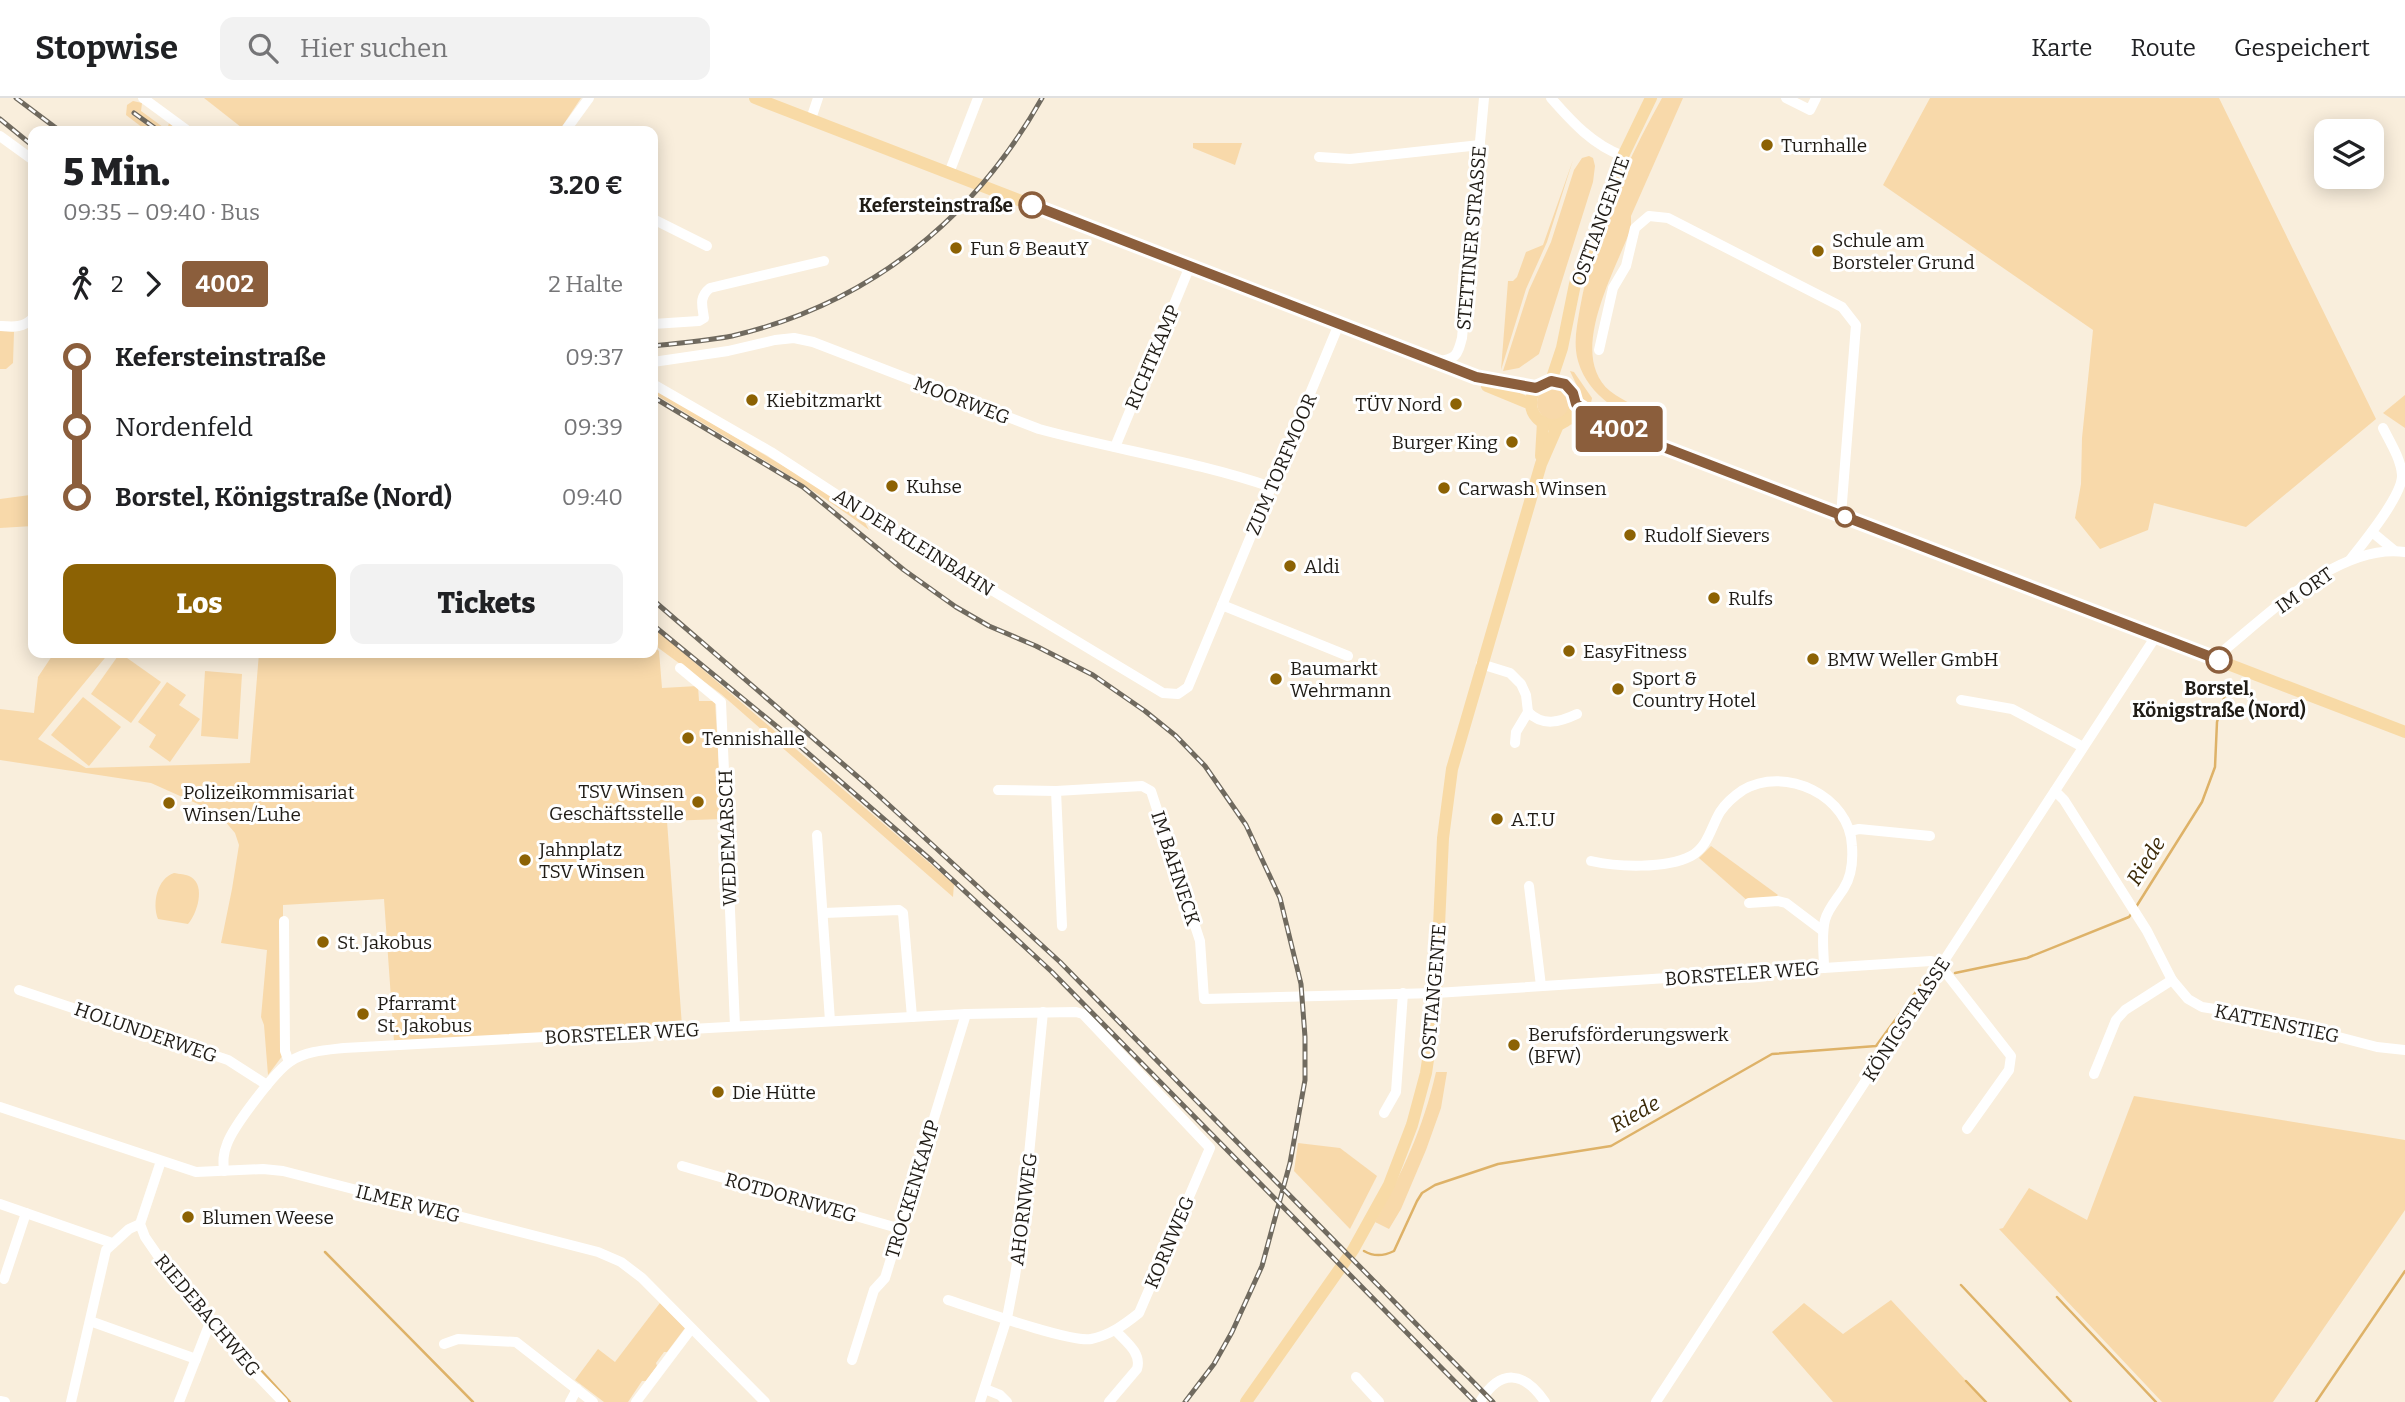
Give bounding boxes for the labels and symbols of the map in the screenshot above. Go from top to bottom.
place label: Turnhalle [1781,134,1867,157]
marker: Turnhalle [1759,137,1775,153]
street label: STETTINER STRASSE [1452,145,1491,331]
street label: OSTTANGENTE [1566,153,1635,289]
marker: Kefersteinstraße [1019,192,1045,218]
place label: Kefersteinstraße [859,194,1013,217]
place label: Schule am Borsteler Grund [1832,229,1975,274]
place label: Fun & BeautY [970,237,1089,260]
marker: Fun & BeautY [948,240,964,256]
marker: Schule am Borsteler Grund [1810,243,1826,259]
street label: RICHTKAMP [1120,301,1185,413]
street label: MOORWEG [911,372,1013,429]
place label: Kiebitzmarkt [766,389,882,412]
street label: ZUM TORFMOOR [1241,390,1322,538]
marker: Kiebitzmarkt [744,392,760,408]
place label: TÜV Nord [1355,393,1442,416]
marker: TÜV Nord [1448,396,1464,412]
line badge: 4002 [1570,406,1668,452]
place label: Burger King [1392,431,1498,454]
marker: Burger King [1504,434,1520,450]
place label: Kuhse [906,475,962,498]
place label: Carwash Winsen [1458,477,1607,500]
marker: Kuhse [884,478,900,494]
marker: Carwash Winsen [1436,480,1452,496]
street label: AN DER KLEINBAHN [829,484,998,601]
unlabelled marker [1835,507,1855,527]
place label: Rudolf Sievers [1644,524,1770,547]
marker: Rudolf Sievers [1622,527,1638,543]
place label: Aldi [1304,555,1340,578]
marker: Aldi [1282,558,1298,574]
street label: IM ORT [2271,562,2337,618]
place label: Rulfs [1728,587,1773,610]
marker: Rulfs [1706,590,1722,606]
place label: EasyFitness [1583,640,1687,663]
marker: EasyFitness [1561,643,1577,659]
marker: Borstel, Königstraße (Nord) [2206,647,2232,673]
place label: BMW Weller GmbH [1827,648,1999,671]
marker: BMW Weller GmbH [1805,651,1821,667]
place label: Baumarkt Wehrmann [1290,657,1391,702]
place label: Sport & Country Hotel [1632,667,1756,712]
marker: Baumarkt Wehrmann [1268,671,1284,687]
place label: Borstel, Königstraße (Nord) [2132,677,2306,722]
marker: Sport & Country Hotel [1610,681,1626,697]
place label: Tennishalle [702,727,805,750]
marker: Tennishalle [680,730,696,746]
street label: WEDEMARSCH [714,769,741,907]
place label: TSV Winsen Geschäftsstelle [549,780,684,825]
place label: Polizeikommisariat Winsen/Luhe [183,781,355,826]
marker: TSV Winsen Geschäftsstelle [690,794,706,810]
marker: Polizeikommisariat Winsen/Luhe [161,795,177,811]
street label: IM BAHNECK [1146,808,1205,929]
place label: A.T.U [1511,808,1555,831]
marker: A.T.U [1489,811,1505,827]
water label: Riede [2121,831,2171,890]
place label: Jahnplatz TSV Winsen [538,838,645,883]
marker: Jahnplatz TSV Winsen [517,852,533,868]
street label: OSTTANGENTE [1416,923,1451,1061]
place label: St. Jakobus [337,931,432,954]
marker: St. Jakobus [315,934,331,950]
street label: KÖNIGSTRASSE [1858,953,1955,1086]
street label: BORSTELER WEG [1664,957,1820,990]
place label: Pfarramt St. Jakobus [377,992,472,1037]
street label: HOLUNDERWEG [71,997,220,1068]
street label: KATTENSTIEG [2213,999,2341,1048]
marker: Pfarramt St. Jakobus [355,1006,371,1022]
street label: BORSTELER WEG [544,1018,700,1049]
place label: Berufsförderungswerk (BFW) [1528,1023,1729,1068]
marker: Berufsförderungswerk (BFW) [1506,1037,1522,1053]
place label: Die Hütte [732,1081,816,1104]
marker: Die Hütte [710,1084,726,1100]
water label: Riede [1606,1090,1665,1138]
street label: TROCKENKAMP [881,1117,944,1261]
street label: AHORNWEG [1005,1151,1042,1267]
street label: ROTDORNWEG [722,1168,859,1227]
street label: ILMER WEG [353,1179,462,1228]
street label: KORNWEG [1140,1193,1199,1292]
place label: Blumen Weese [202,1206,334,1229]
marker: Blumen Weese [180,1209,196,1225]
street label: RIEDEBACHWEG [150,1250,265,1381]

